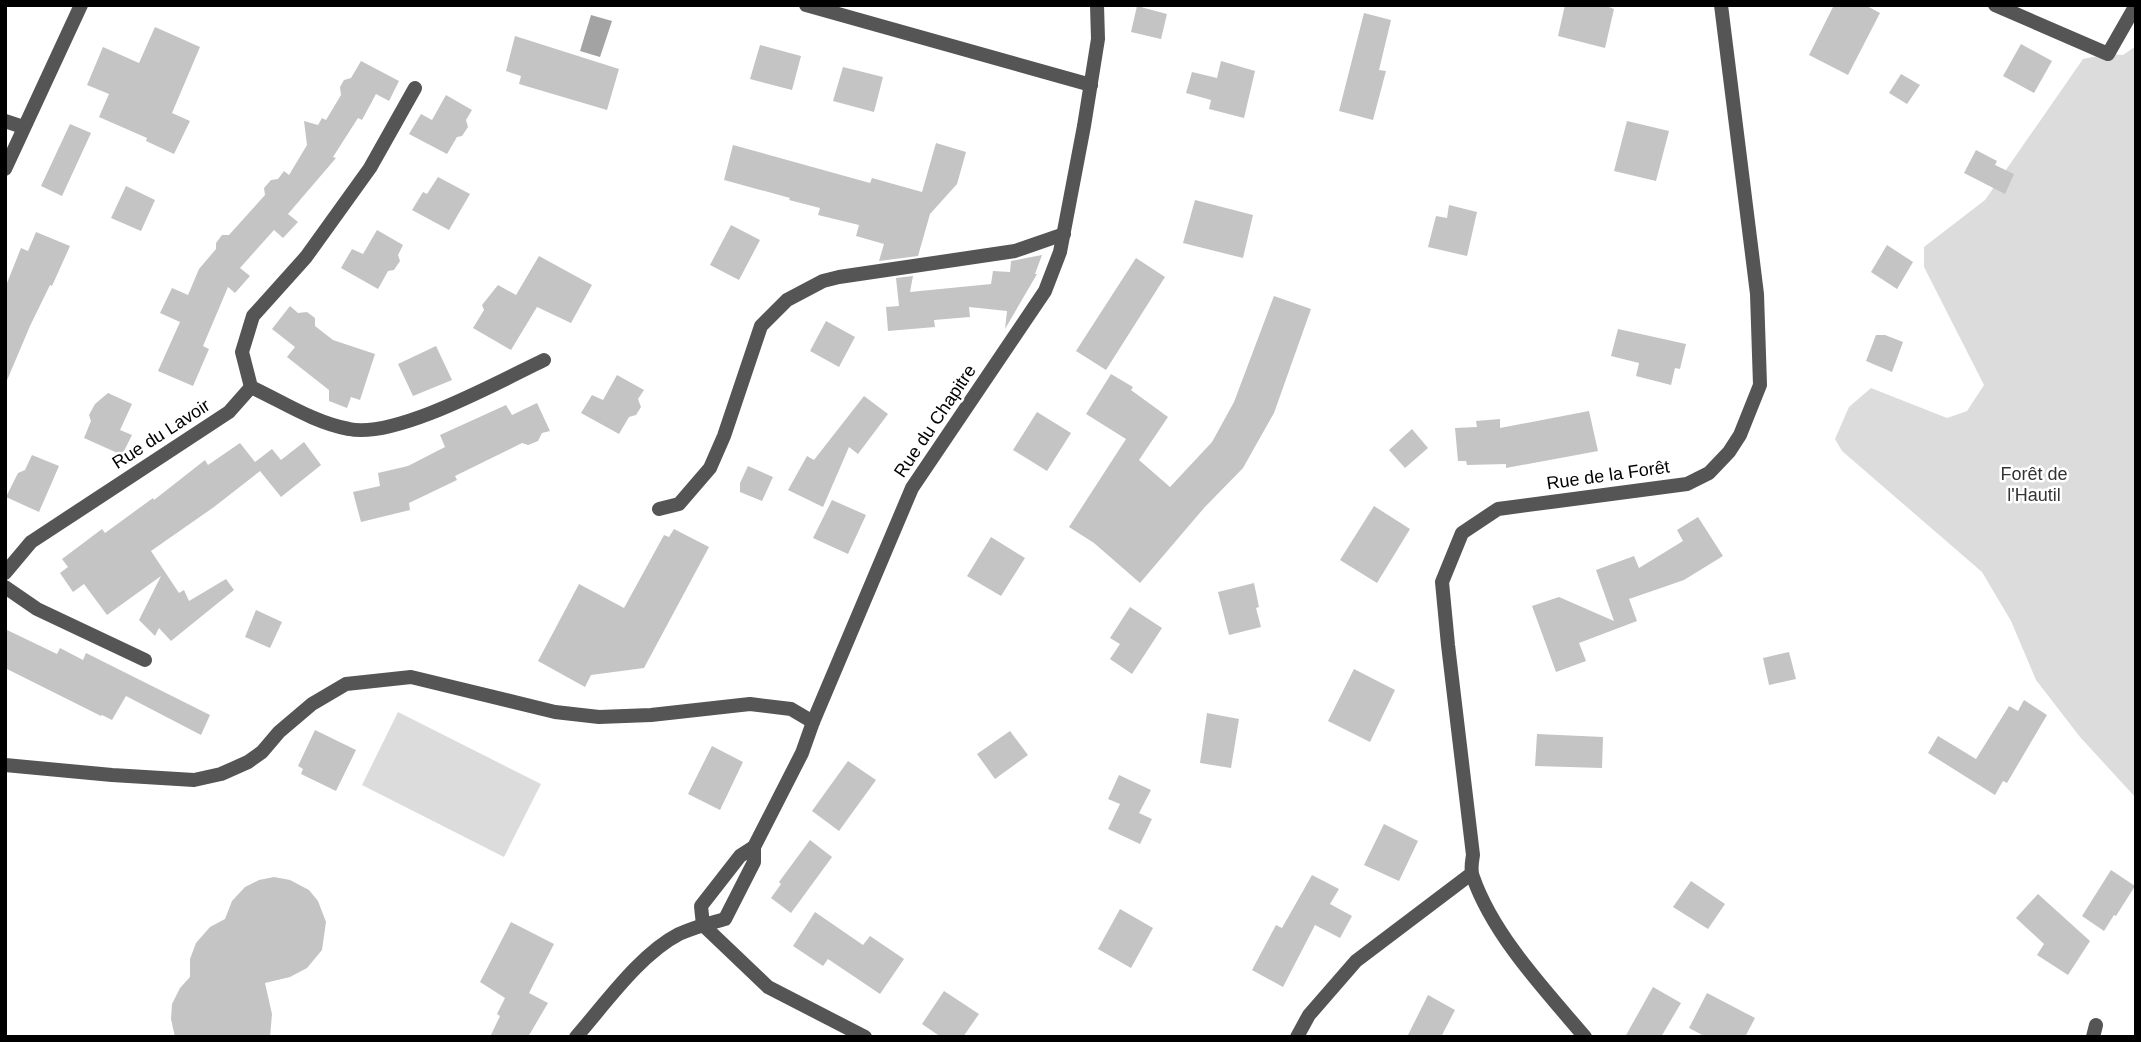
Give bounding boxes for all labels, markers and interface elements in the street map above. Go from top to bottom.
street label: Rue du Chapitre [890,361,980,481]
street label: Rue du Lavoir [109,395,213,473]
street label: Rue de la Forêt [1545,456,1671,494]
park label: Forêt de l'Hautil [2000,464,2068,505]

